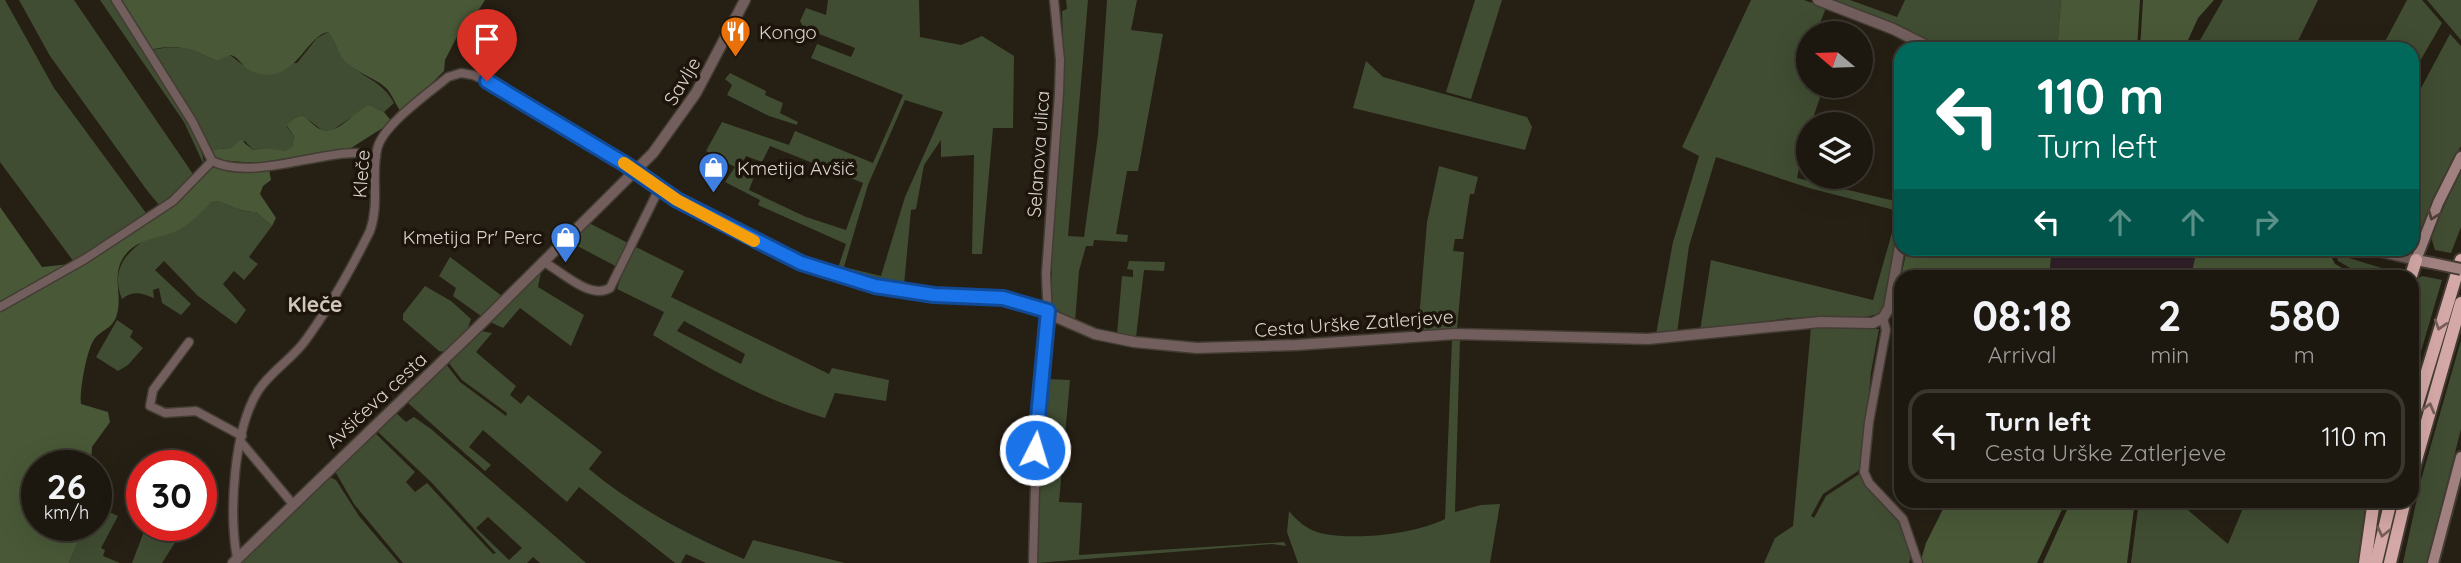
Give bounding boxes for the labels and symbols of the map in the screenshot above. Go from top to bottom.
pin [457,9,517,81]
restaurant icon: Kongo [719,15,753,59]
place label: Kongo [759,20,817,44]
north arrow [1796,21,1872,98]
street label: Savlje [658,53,706,109]
street label: Selanova ulica [1022,90,1054,218]
street label: Kleče [347,149,375,199]
shop icon: Kmetija Avšič [697,151,731,195]
place label: Kmetija Avšič [737,156,855,180]
one-way arrow [2428,208,2442,220]
shop icon: Kmetija Pr' Perc [548,220,582,264]
place label: Kmetija Pr' Perc [403,225,542,249]
district label: Kleče [288,291,342,317]
street label: Cesta Urške Zatlerjeve [1254,304,1454,342]
one-way arrow [2433,319,2448,331]
street label: Avšičeva cesta [320,347,432,453]
one-way arrow [2421,402,2435,414]
position arrow [998,413,1072,487]
speed limit sign: 30 [126,450,217,541]
one-way arrow [2377,526,2391,538]

